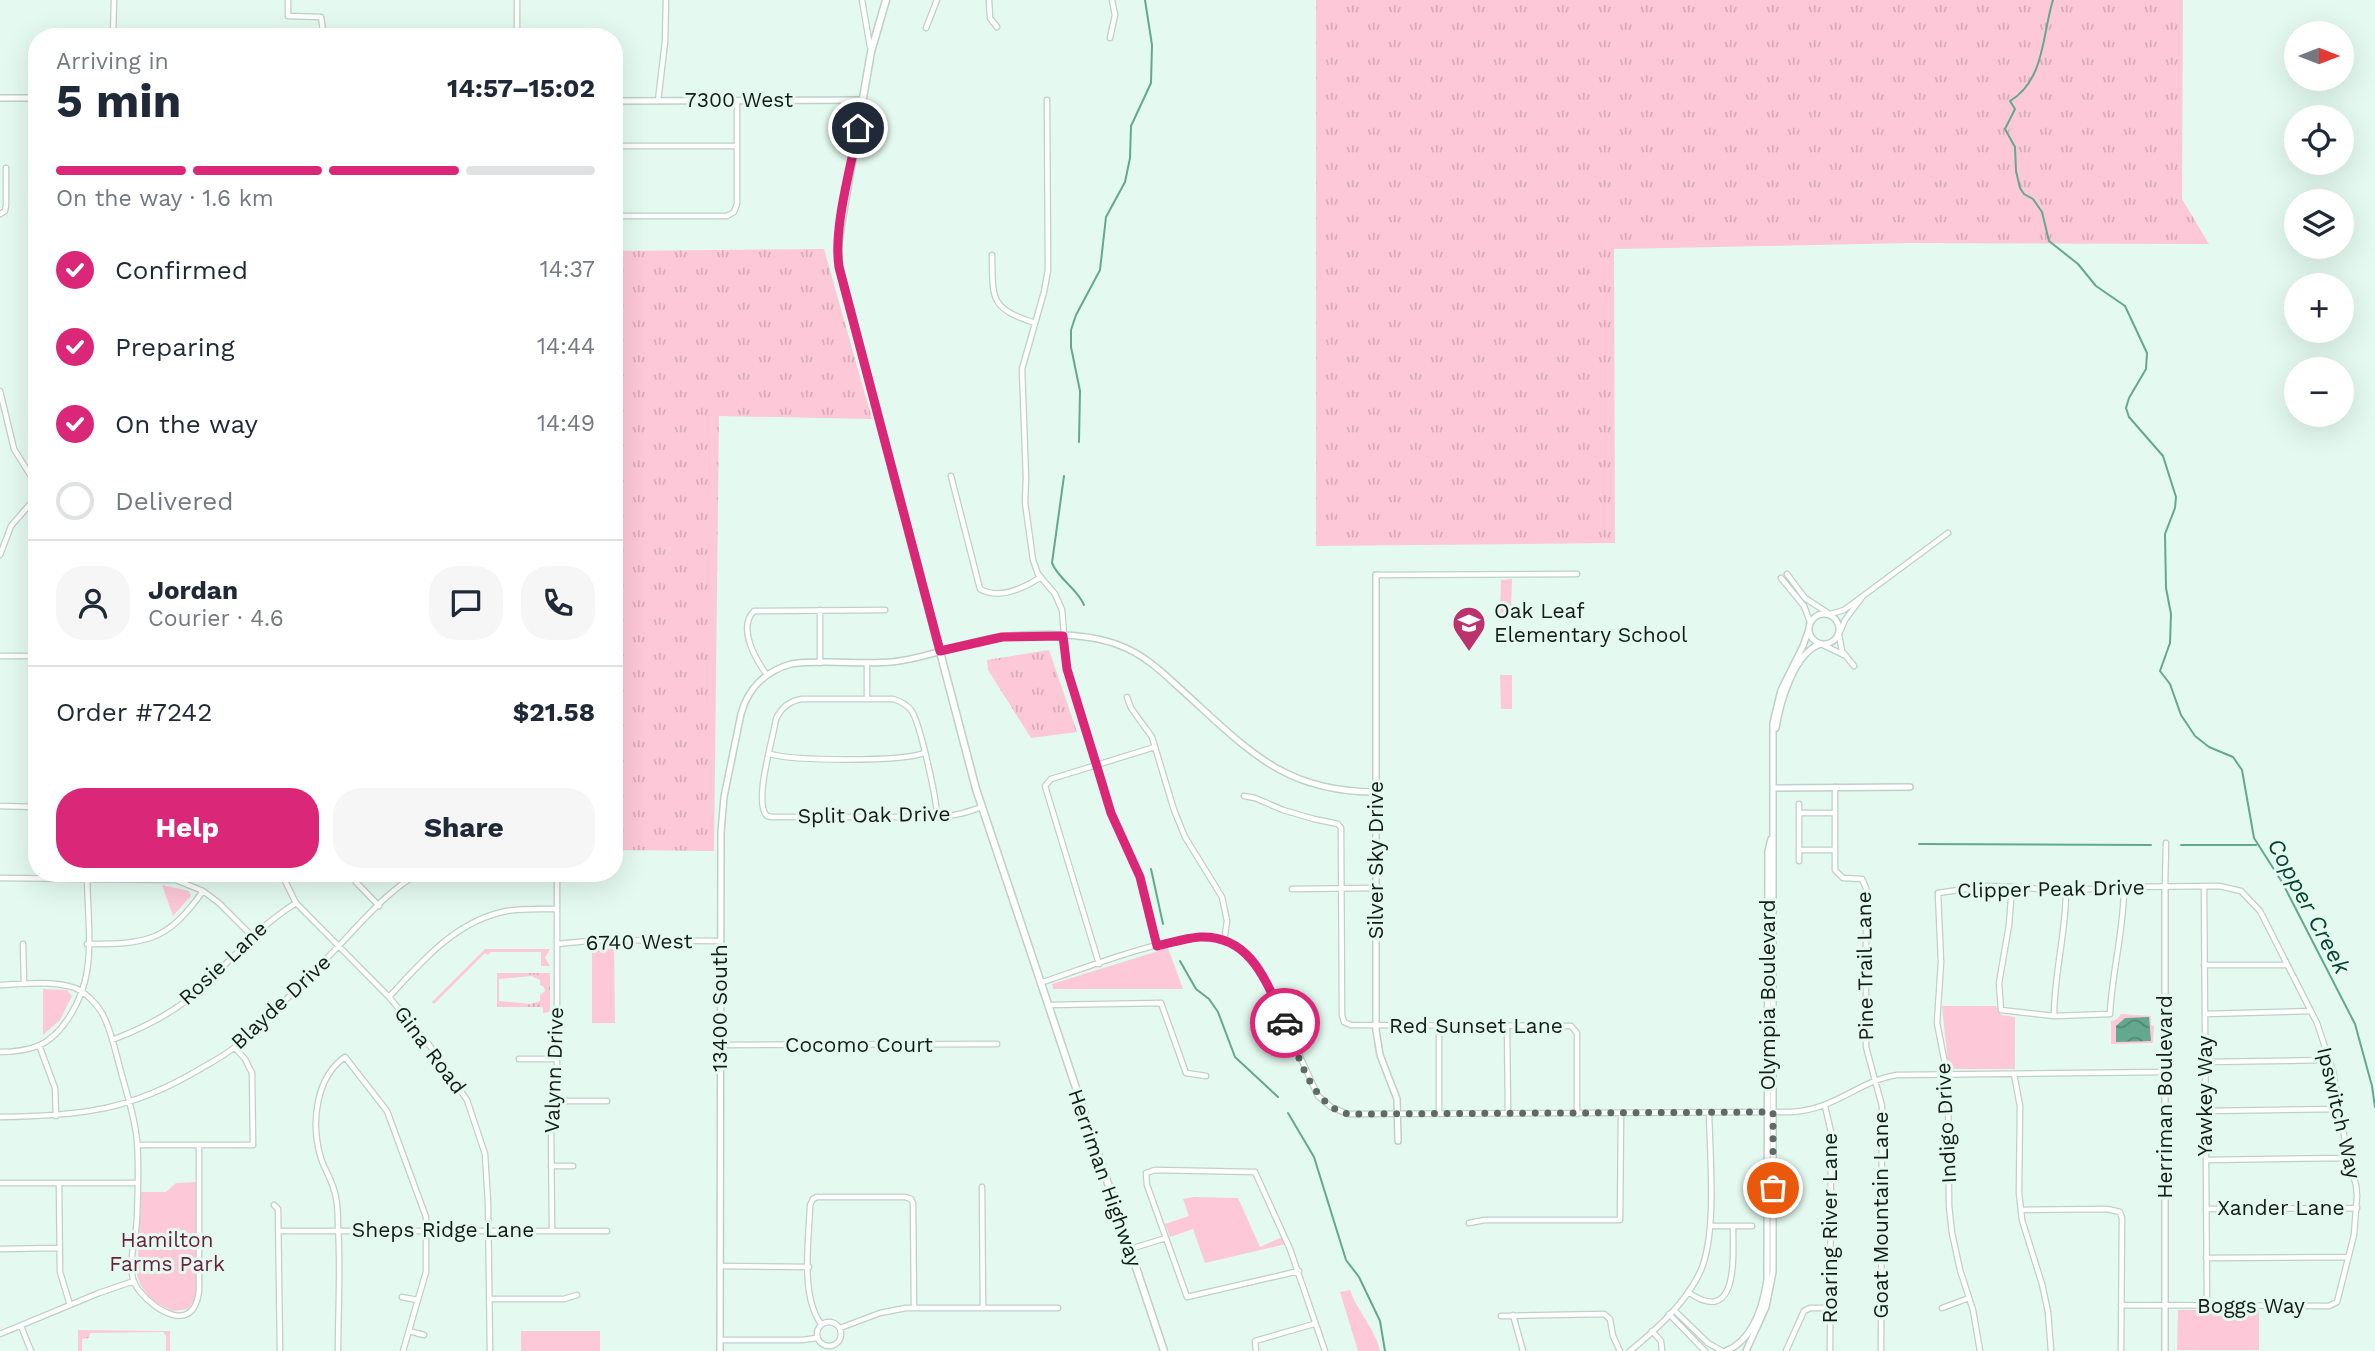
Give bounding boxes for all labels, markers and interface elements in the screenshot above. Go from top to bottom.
north arrow [2284,21,2354,91]
map controls [2284,21,2354,427]
text: Arriving in [56,48,169,75]
text: 14:57–15:02 [447,73,595,103]
text: 5 min [56,74,181,128]
street label: 7300 West [685,87,793,112]
pin [828,98,888,158]
button: locate [2284,105,2354,175]
icon: home [839,109,877,147]
text: On the way · 1.6 km [56,185,274,212]
button: layers [2284,189,2354,259]
icon: check [56,251,94,289]
text: Confirmed [115,255,248,285]
text: 14:37 [540,256,595,283]
button: + [2284,273,2354,343]
icon: check [56,328,94,366]
text: Preparing [115,332,235,362]
text: 14:44 [537,333,595,360]
button: − [2284,357,2354,427]
icon: check [56,405,94,443]
text: On the way [115,409,258,439]
text: 14:49 [537,410,595,437]
text: Delivered [115,486,234,516]
button: person [56,566,130,640]
button: chat [429,566,503,640]
button: phone [521,566,595,640]
text: Jordan [148,575,238,605]
place label: Oak Leaf Elementary School [1494,598,1688,647]
school or university icon: Oak Leaf Elementary School [1450,604,1488,653]
text: Courier · 4.6 [148,605,284,632]
text: Order #7242 [56,697,212,727]
text: $21.58 [513,697,595,727]
street label: Silver Sky Drive [1363,781,1388,939]
button: Help [56,788,319,868]
button: Share [333,788,595,868]
street label: Split Oak Drive [797,801,951,828]
water label: Copper Creek [2262,834,2356,980]
street label: Clipper Peak Drive [1957,874,2145,903]
street label: Pine Trail Lane [1851,891,1878,1041]
street label: Olympia Boulevard [1755,899,1780,1091]
street label: Rosie Lane [173,915,272,1010]
street label: 6740 West [585,928,693,955]
street label: 13400 South [707,944,732,1072]
street label: Blayde Drive [226,949,336,1054]
courier [1250,988,1320,1058]
street label: Herriman Boulevard [2152,995,2177,1199]
street label: Gina Road [389,1001,472,1099]
icon: car [1266,1004,1304,1042]
street label: Valynn Drive [539,1006,568,1134]
street label: Red Sunset Lane [1389,1013,1563,1038]
street label: Cocomo Court [785,1032,933,1057]
street label: Yawkey Way [2192,1035,2217,1156]
street label: Ipswitch Way [2312,1045,2367,1181]
street label: Indigo Drive [1930,1062,1961,1184]
street label: Herriman Highway [1063,1086,1148,1270]
street label: Goat Mountain Lane [1868,1111,1893,1319]
street label: Roaring River Lane [1817,1133,1842,1323]
pin [1743,1158,1803,1218]
icon: bag [1754,1169,1792,1207]
street label: Xander Lane [2217,1195,2345,1220]
street label: Sheps Ridge Lane [352,1217,534,1242]
park label: Hamilton Farms Park [109,1227,225,1276]
street label: Boggs Way [2197,1293,2305,1318]

